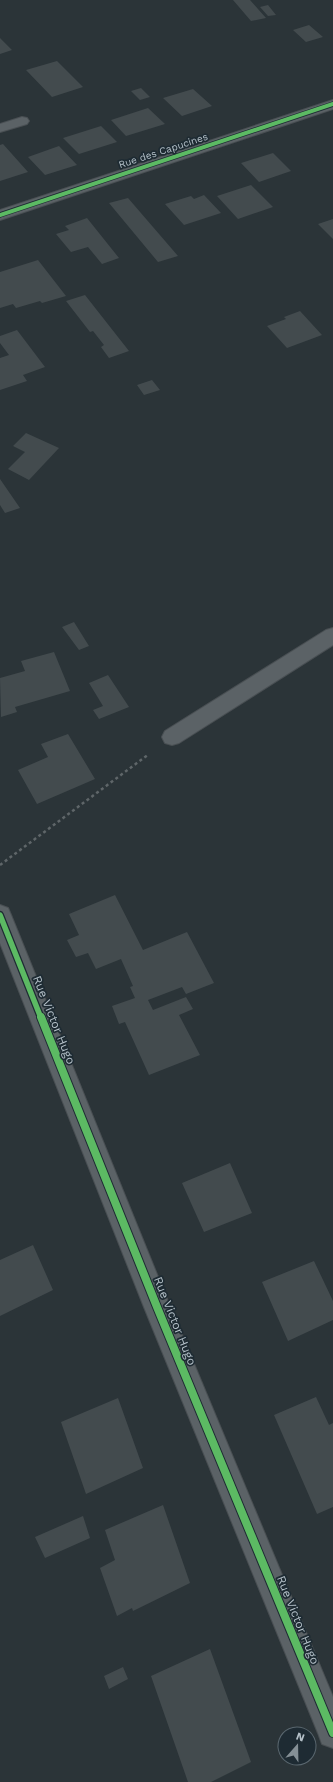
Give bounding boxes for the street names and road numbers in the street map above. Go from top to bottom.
street label: Rue des Capucines [117,131,209,170]
street label: Rue Victor Hugo [30,974,78,1066]
street label: Rue Victor Hugo [151,1275,199,1367]
street label: Rue Victor Hugo [274,1574,322,1666]

